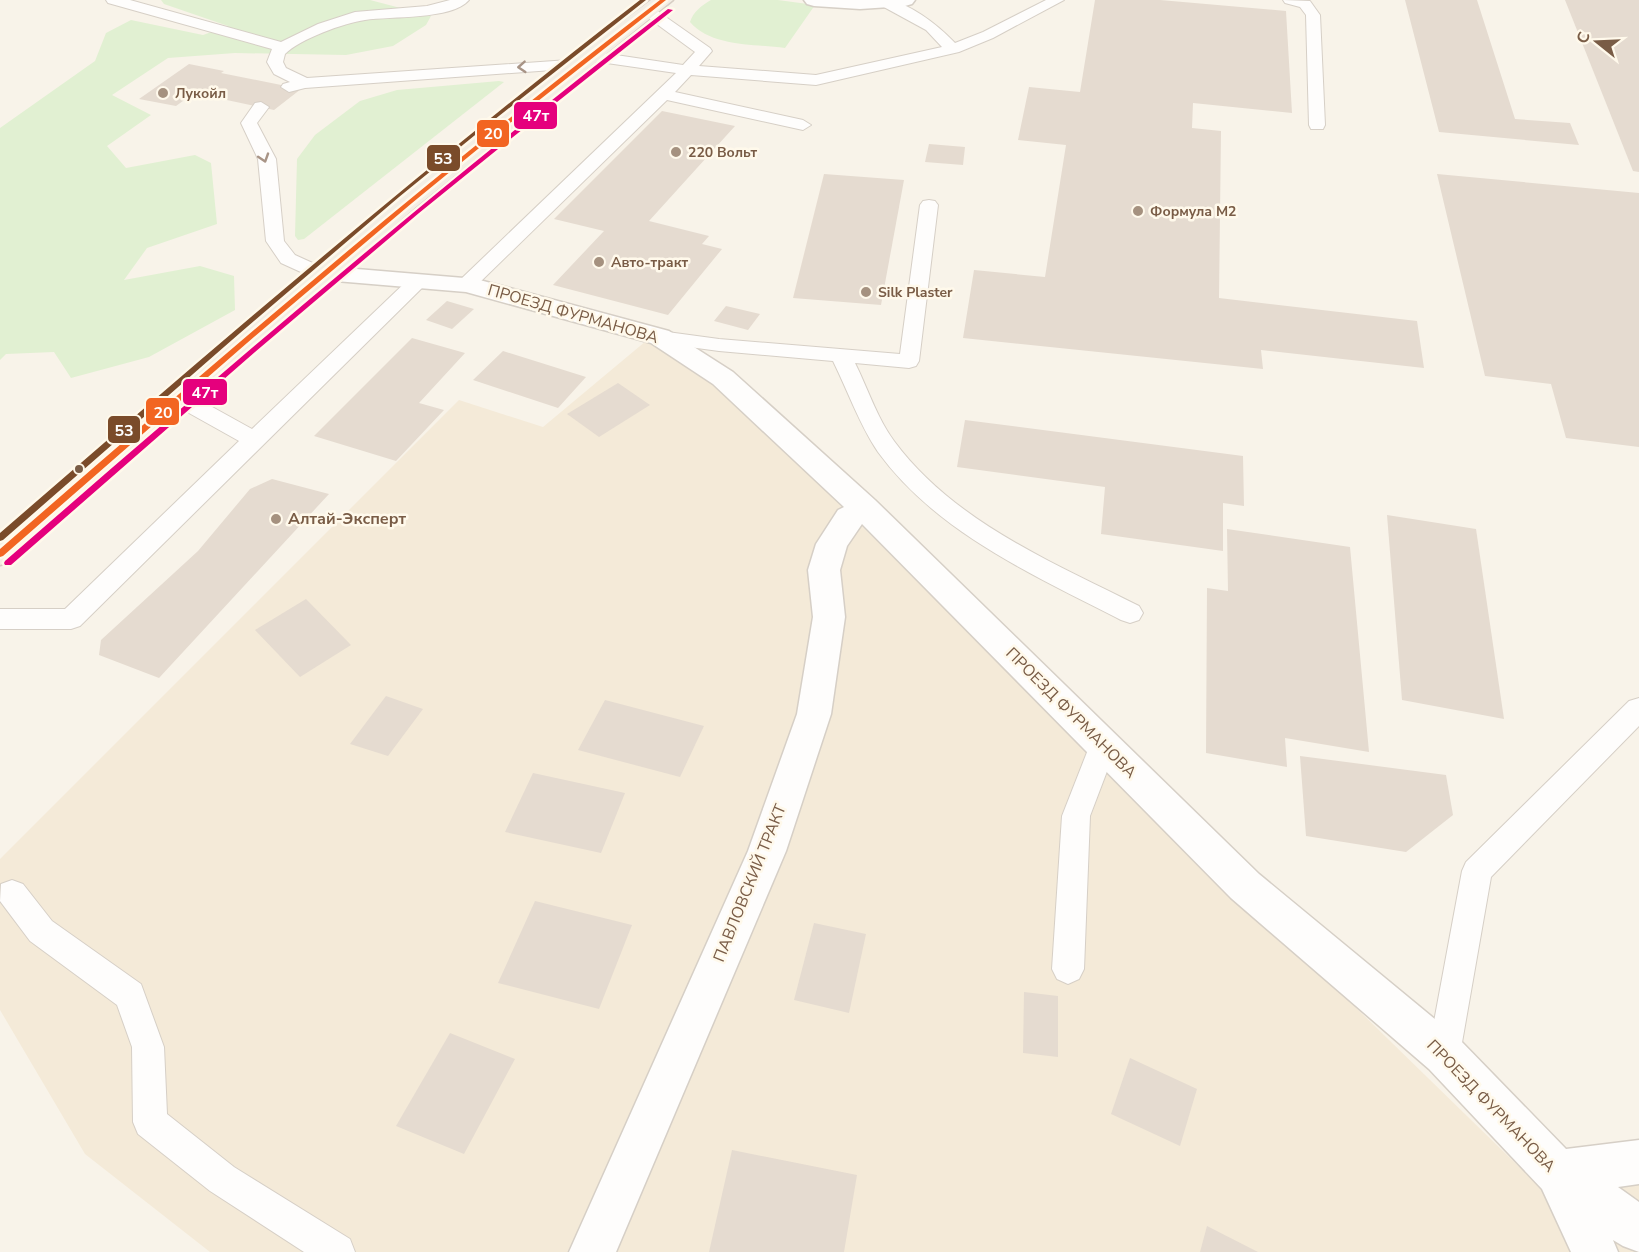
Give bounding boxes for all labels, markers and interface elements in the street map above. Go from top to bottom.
north arrow [1567,12,1627,72]
text: С [1572,29,1596,46]
one-way arrow [517,60,526,73]
place label: Лукойл [175,84,226,103]
marker: Лукойл [156,86,170,100]
line badge: 47т [513,101,558,130]
text: 47т [523,105,550,127]
line badge: 20 [476,119,510,148]
text: 20 [483,123,503,145]
place label: 220 Вольт [688,143,757,162]
line badge: 53 [426,144,461,172]
marker: 220 Вольт [669,145,683,159]
text: 53 [433,148,453,170]
one-way arrow [257,152,270,163]
place label: Формула М2 [1150,202,1237,221]
marker: Формула М2 [1131,204,1145,218]
place label: Авто-тракт [611,253,689,272]
marker: Авто-тракт [592,255,606,269]
street label: ПРОЕЗД ФУРМАНОВА [485,279,661,349]
place label: Silk Plaster [878,283,953,302]
marker: Silk Plaster [859,285,873,299]
line badge: 47т [182,378,228,406]
text: 47т [192,382,219,404]
line badge: 20 [145,397,180,426]
text: 20 [153,402,173,424]
line badge: 53 [107,415,141,444]
text: 53 [114,420,134,442]
unlabelled marker [73,463,85,475]
place label: Алтай-Эксперт [288,508,407,530]
marker: Алтай-Эксперт [269,512,283,526]
street label: ПРОЕЗД ФУРМАНОВА [1001,643,1141,783]
street label: ПАВЛОВСКИЙ ТРАКТ [708,801,792,965]
street label: ПРОЕЗД ФУРМАНОВА [1422,1035,1560,1177]

